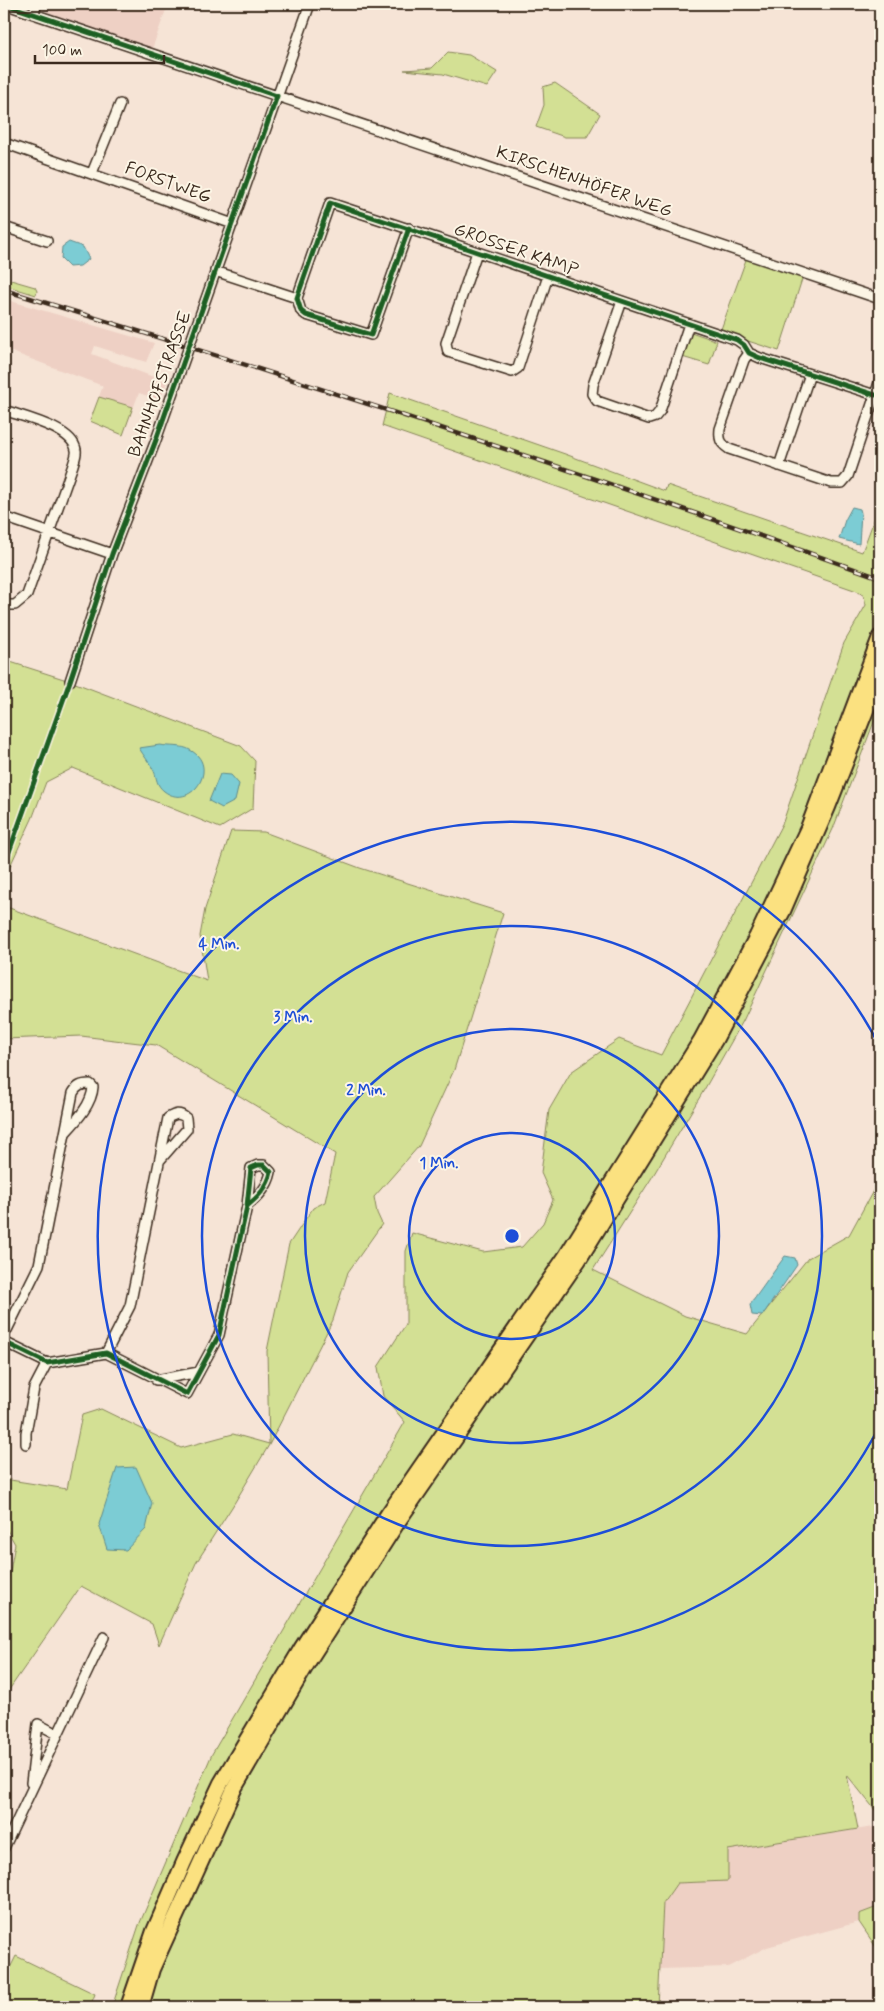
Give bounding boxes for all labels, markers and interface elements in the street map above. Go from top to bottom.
scale bar [35,32,164,64]
text: 100 m [42,41,82,61]
street label: KIRSCHENHÖFER WEG [493,141,675,224]
street label: FORSTWEG [122,156,214,210]
street label: GROSSER KAMP [451,217,582,283]
street label: BAHNHOFSTRASSE [122,307,198,460]
text: 4 Min. [199,935,239,955]
text: 3 Min. [274,1008,312,1028]
text: 2 Min. [346,1081,386,1101]
text: 1 Min. [420,1154,458,1174]
centre of rings [503,1227,521,1245]

